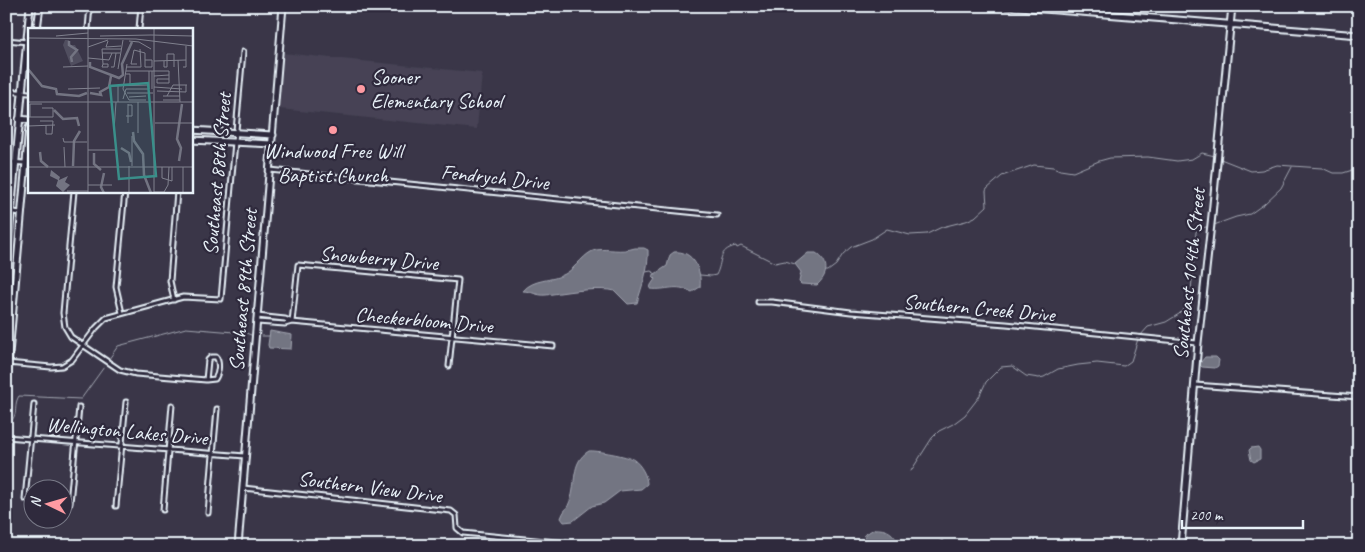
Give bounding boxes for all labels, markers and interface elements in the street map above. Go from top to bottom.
inset map [28,28,192,192]
place label: Sooner Elementary School [371,64,506,114]
marker: Sooner Elementary School [355,83,367,95]
street label: Southeast 88th Street [197,90,237,256]
marker: Windwood Free Will Baptist Church [327,124,339,136]
place label: Windwood Free Will Baptist Church [264,138,406,188]
street label: Fendrych Drive [440,158,551,196]
street label: Southeast 104th Street [1167,185,1211,361]
street label: Southeast 89th Street [223,206,263,372]
street label: Snowberry Drive [319,240,440,276]
street label: Southern Creek Drive [902,288,1058,328]
street label: Checkerbloom Drive [354,301,495,339]
street label: Wellington Lakes Drive [45,411,211,451]
street label: Southern View Drive [296,465,446,509]
north arrow [22,480,72,530]
text: N [27,496,45,508]
scale bar [1182,497,1304,529]
text: 200 m [1190,506,1224,525]

